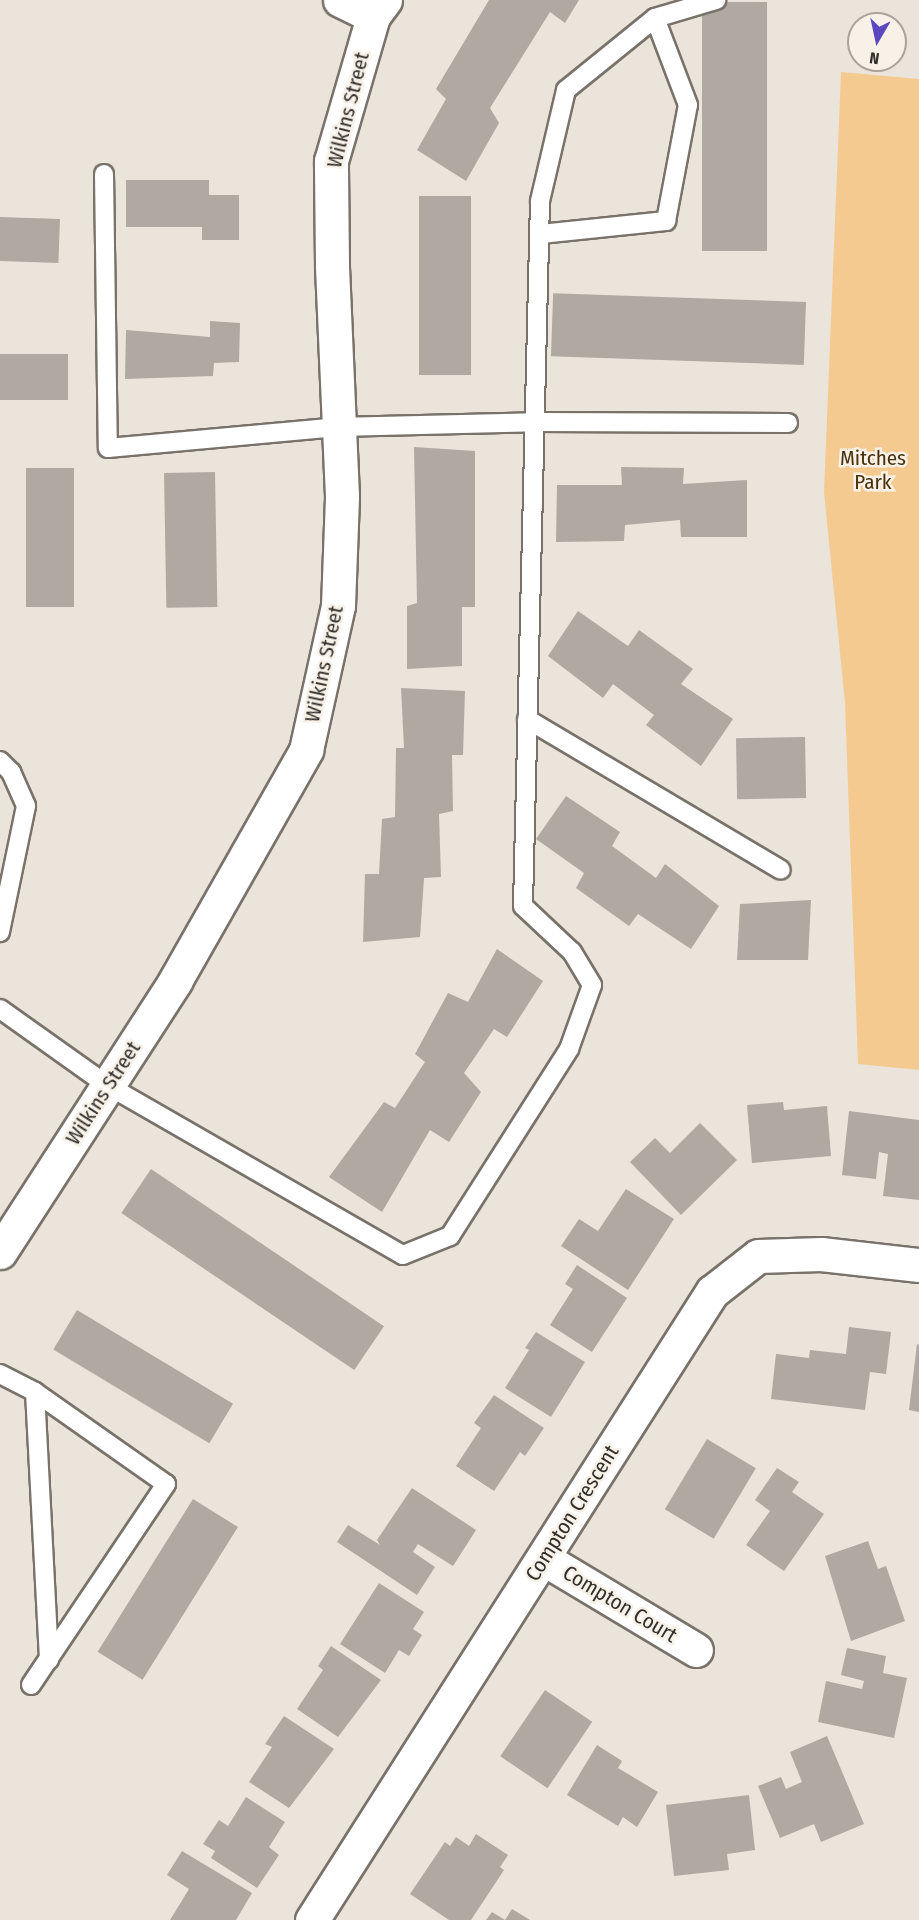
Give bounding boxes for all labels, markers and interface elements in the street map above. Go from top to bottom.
north arrow [847,12,907,72]
text: N [868,48,881,68]
street label: Wilkins Street [321,50,375,170]
park label: Mitches Park [840,445,906,495]
street label: Wilkins Street [299,604,349,724]
street label: Wilkins Street [60,1037,146,1149]
street label: Compton Crescent [520,1440,624,1586]
street label: Compton Court [558,1560,682,1648]

